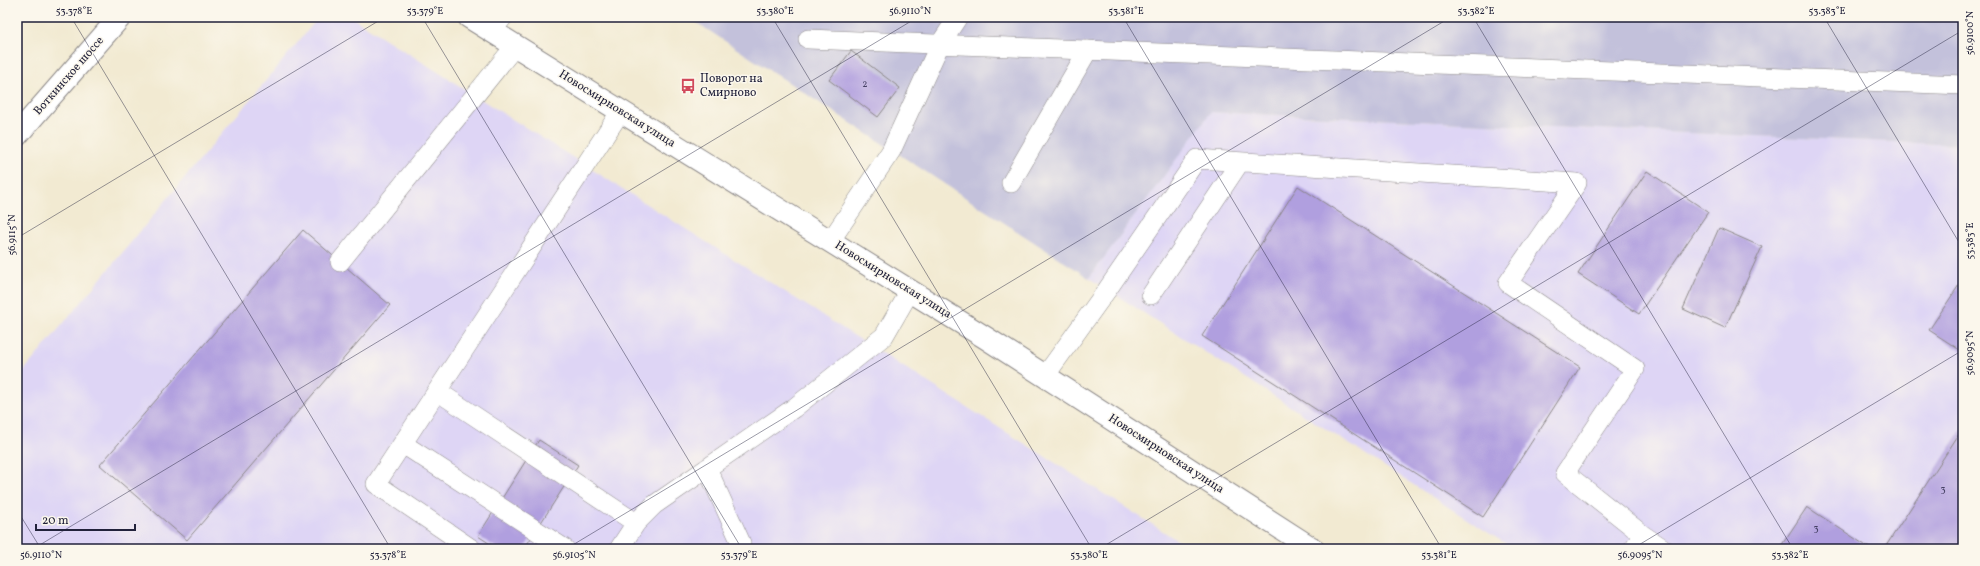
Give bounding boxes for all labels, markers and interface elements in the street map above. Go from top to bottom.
text: 53.378°E [56,4,92,18]
text: 53.379°E [407,4,443,18]
text: 53.380°E [756,4,794,18]
text: 56.9110°N [889,4,932,18]
text: 53.381°E [1108,4,1144,18]
text: 53.382°E [1457,4,1495,18]
text: 53.383°E [1809,4,1846,18]
text: 56.9100°N [1963,10,1977,55]
street label: Воткинское шоссе [30,33,108,119]
street label: Новосмирновская улица [556,66,678,152]
place label: Поворот на Смирново [700,71,763,101]
bus stop icon: Поворот на Смирново [679,77,697,95]
house number: 2 [862,77,868,91]
text: 56.9115°N [5,214,19,256]
text: 53.383°E [1963,223,1977,260]
street label: Новосмирновская улица [832,237,954,323]
text: 56.9095°N [1963,330,1977,375]
street label: Новосмирновская улица [1105,411,1227,497]
house number: 3 [1940,482,1946,496]
scale bar [36,506,135,532]
text: 20 m [42,513,69,529]
house number: 3 [1813,521,1819,535]
text: 56.9110°N [20,548,63,562]
text: 53.378°E [370,548,406,562]
text: 56.9105°N [552,548,596,562]
text: 53.379°E [721,548,757,562]
text: 53.380°E [1070,548,1108,562]
text: 53.381°E [1421,548,1457,562]
text: 56.9095°N [1618,548,1663,562]
text: 53.382°E [1771,548,1809,562]

